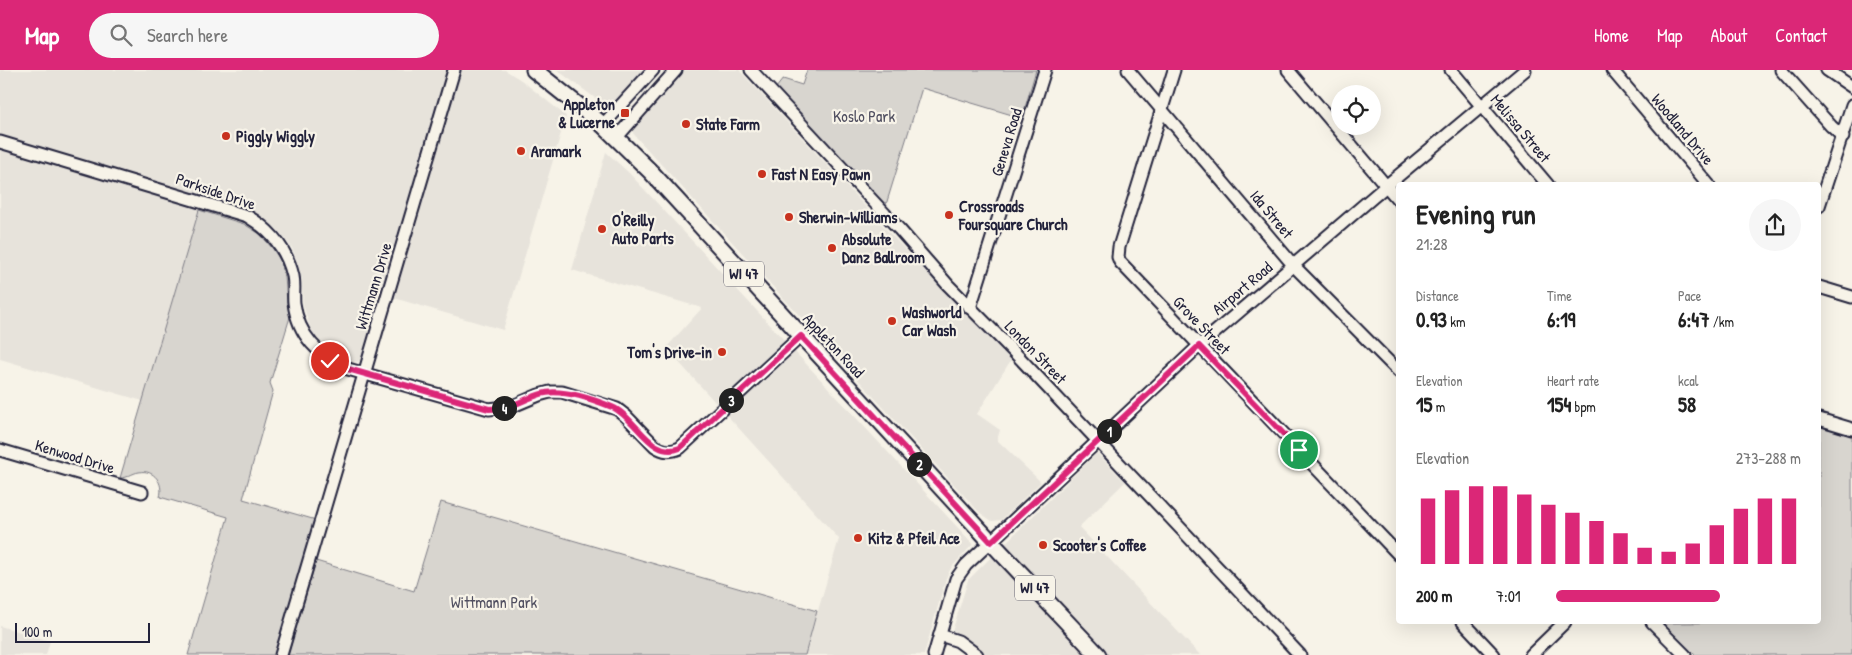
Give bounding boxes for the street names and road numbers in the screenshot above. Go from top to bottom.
street label: Melissa Street [1486,89,1557,167]
street label: Woodland Drive [1647,89,1720,170]
street label: Geneva Road [985,105,1027,179]
street label: Parkside Drive [173,167,259,215]
street label: Ida Street [1245,185,1299,243]
street label: Wittmann Drive [349,239,397,332]
street label: Airport Road [1207,256,1277,320]
road number: WI 47 [724,262,764,286]
street label: Grove Street [1168,291,1236,360]
street label: Appleton Road [798,308,870,382]
street label: London Street [1000,315,1072,389]
street label: Kenwood Drive [32,433,118,479]
road number: WI 47 [1015,576,1055,600]

